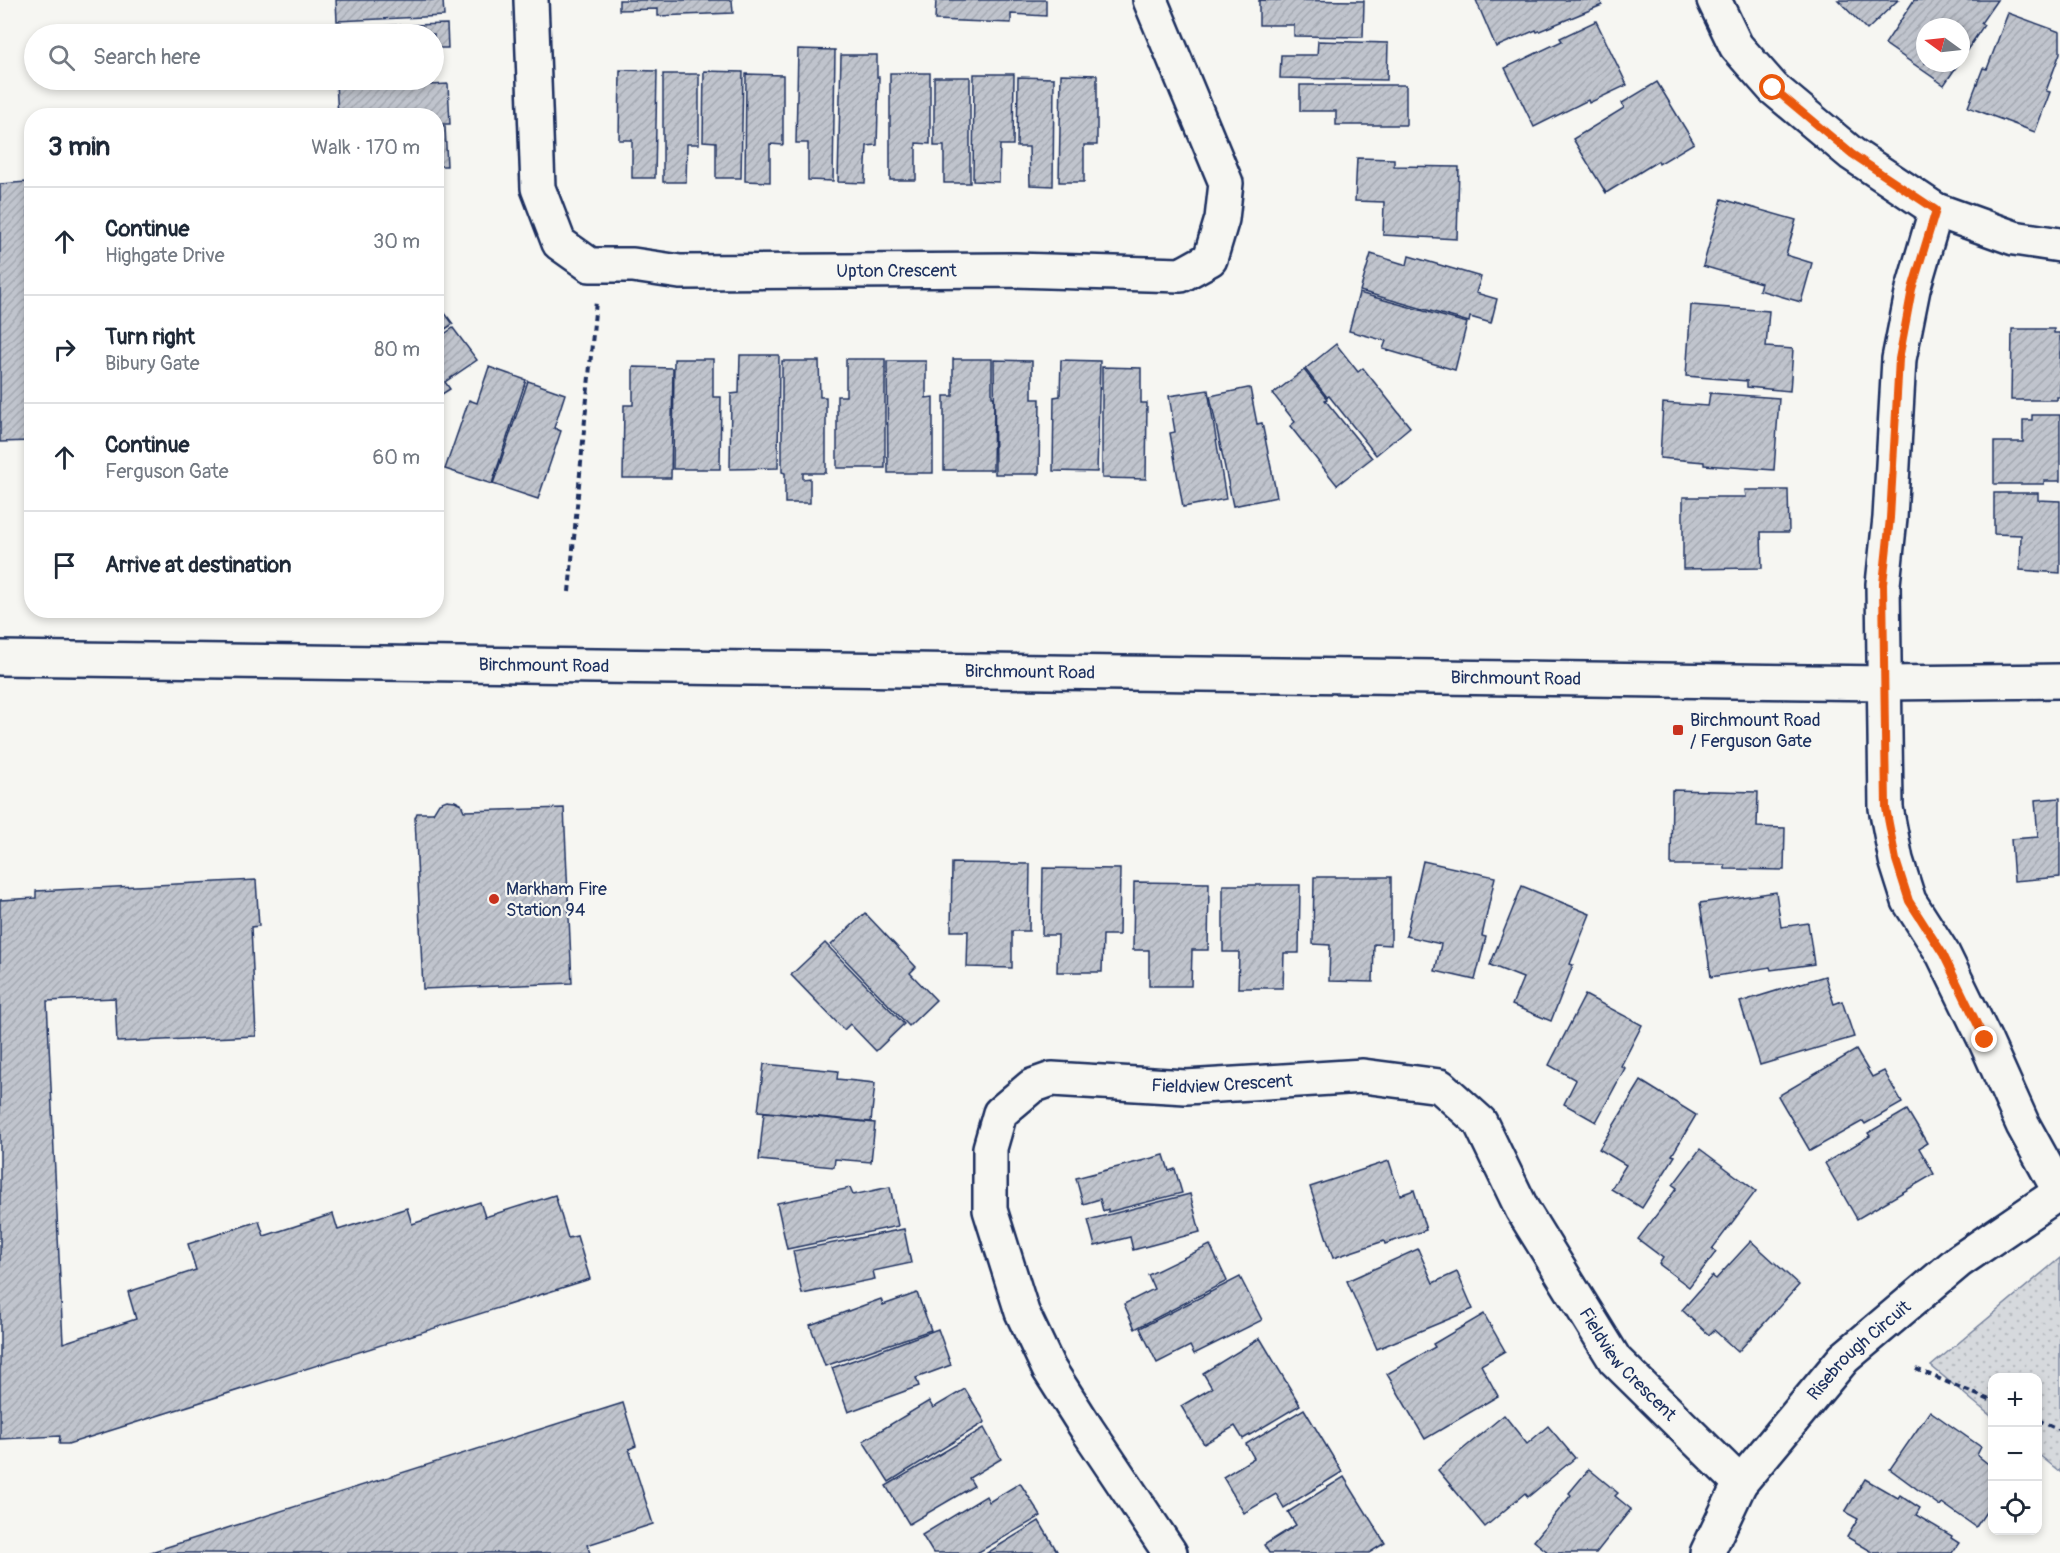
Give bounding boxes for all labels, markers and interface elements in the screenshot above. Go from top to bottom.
north arrow [1916,18,1970,72]
search box [24,24,444,90]
icon: search [45,41,78,74]
text: Search here [93,43,200,71]
route start [1759,74,1785,100]
text: 3 min [48,131,110,163]
text: Walk · 170 m [311,135,420,160]
text: Continue [105,215,189,243]
icon: ahead [48,225,81,258]
text: 30 m [373,229,420,254]
text: Highgate Drive [105,243,225,268]
street label: Upton Crescent [836,259,957,283]
text: Turn right [105,323,195,351]
icon: right [48,333,81,366]
text: 80 m [374,337,420,362]
text: Bibury Gate [105,351,200,376]
text: Continue [105,431,189,459]
icon: ahead [48,441,81,474]
text: 60 m [373,445,420,470]
text: Ferguson Gate [105,459,229,484]
icon: arrive [48,549,81,582]
text: Arrive at destination [105,551,291,579]
street label: Birchmount Road [478,653,609,678]
street label: Birchmount Road [964,659,1095,684]
street label: Birchmount Road [1450,666,1581,690]
place label: Birchmount Road / Ferguson Gate [1690,709,1821,753]
marker: Birchmount Road / Ferguson Gate [1671,723,1685,737]
place label: Markham Fire Station 94 [506,878,607,922]
marker: Markham Fire Station 94 [487,892,501,906]
route end [1971,1026,1997,1052]
street label: Fieldview Crescent [1151,1069,1294,1099]
street label: Risebrough Circuit [1802,1295,1916,1405]
street label: Fieldview Crescent [1574,1303,1682,1426]
map controls [1988,1373,2042,1535]
button: + [1988,1373,2042,1427]
button: − [1988,1427,2042,1481]
button: locate [1988,1481,2042,1535]

